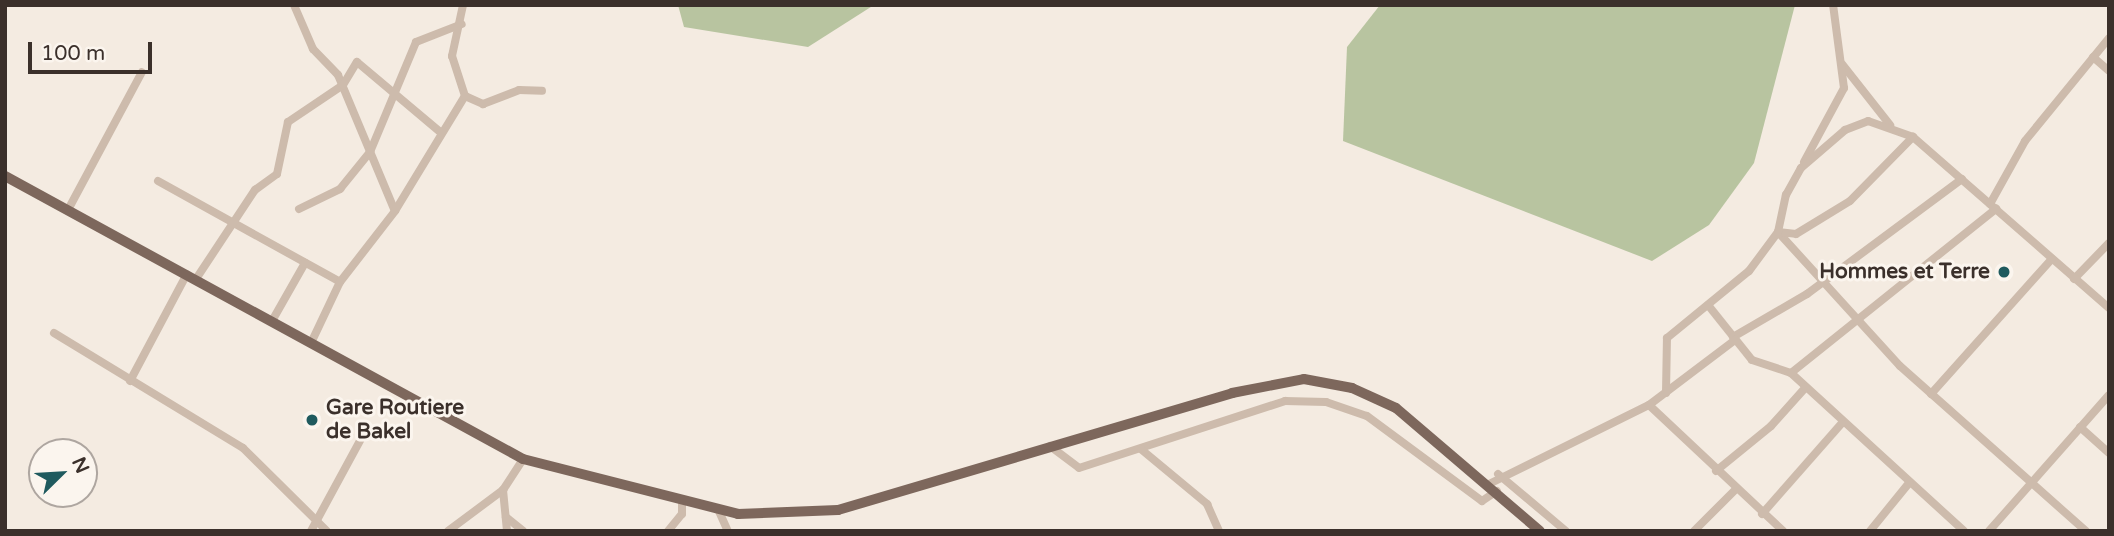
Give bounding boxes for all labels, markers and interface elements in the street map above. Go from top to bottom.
scale bar [32,28,156,72]
text: 100 m [41,41,105,66]
place label: Hommes et Terre [1819,259,1990,285]
marker: Hommes et Terre [1996,264,2012,280]
place label: Gare Routiere de Bakel [326,395,464,445]
marker: Gare Routiere de Bakel [304,412,320,428]
north arrow [28,438,98,508]
text: N [67,454,94,477]

